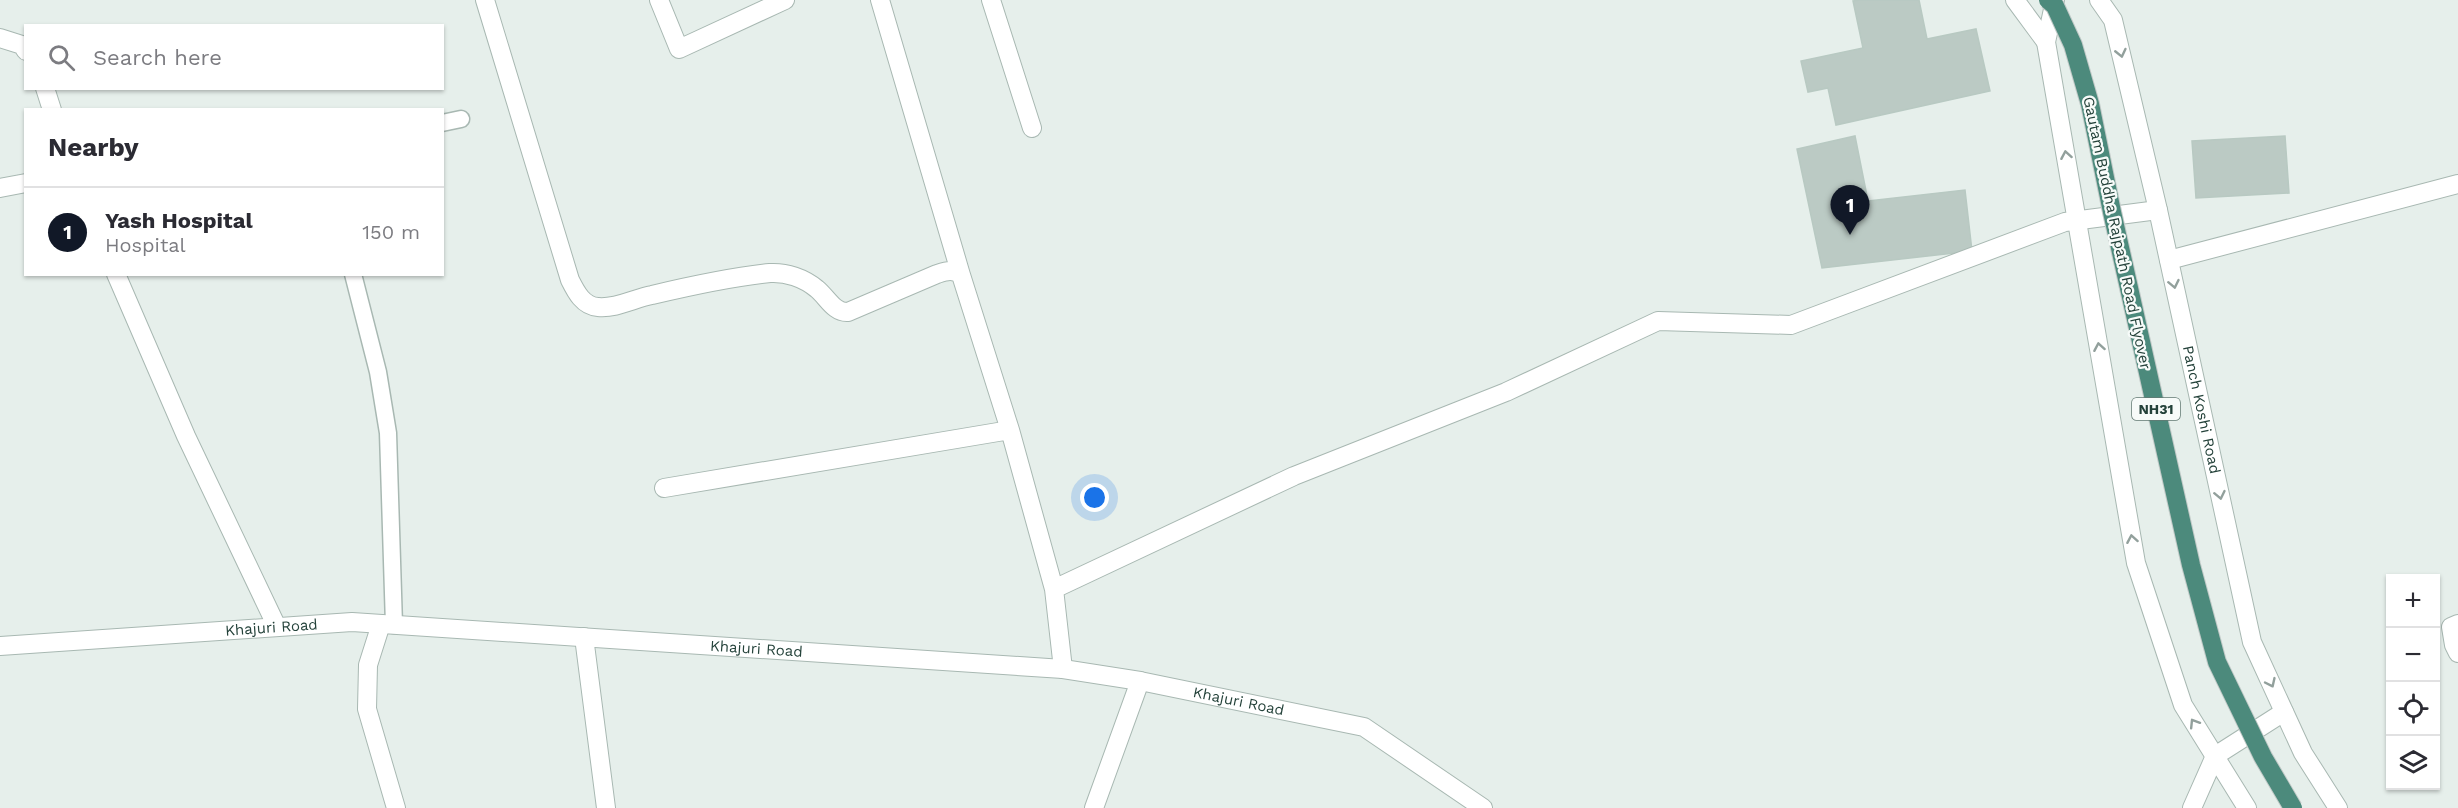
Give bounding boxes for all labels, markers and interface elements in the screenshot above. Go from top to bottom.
search box [24,24,444,90]
icon: search [45,41,78,74]
text: Search here [93,45,222,70]
one-way arrow [2114,48,2127,58]
street label: Gautam Buddha Rajpath Road Flyover [2079,95,2155,371]
text: Nearby [48,132,139,162]
one-way arrow [2060,150,2072,159]
pin: 1 [1830,186,1870,235]
text: Yash Hospital [105,208,253,233]
text: 1 [63,220,72,244]
text: 150 m [362,220,420,244]
text: Hospital [105,233,186,257]
one-way arrow [2167,279,2180,289]
one-way arrow [2093,342,2106,352]
street label: Panch Koshi Road [2179,344,2224,476]
road number: NH31 [2132,398,2180,420]
your location [1080,483,1109,512]
one-way arrow [2213,490,2226,500]
one-way arrow [2126,534,2139,544]
map controls [2386,574,2440,790]
button: + [2386,574,2440,628]
street label: Khajuri Road [224,615,318,640]
button: − [2386,628,2440,682]
street label: Khajuri Road [709,637,803,661]
one-way arrow [2263,676,2275,687]
button: locate [2386,682,2440,736]
street label: Khajuri Road [1191,683,1286,719]
one-way arrow [2190,719,2201,730]
button: layers [2386,736,2440,790]

